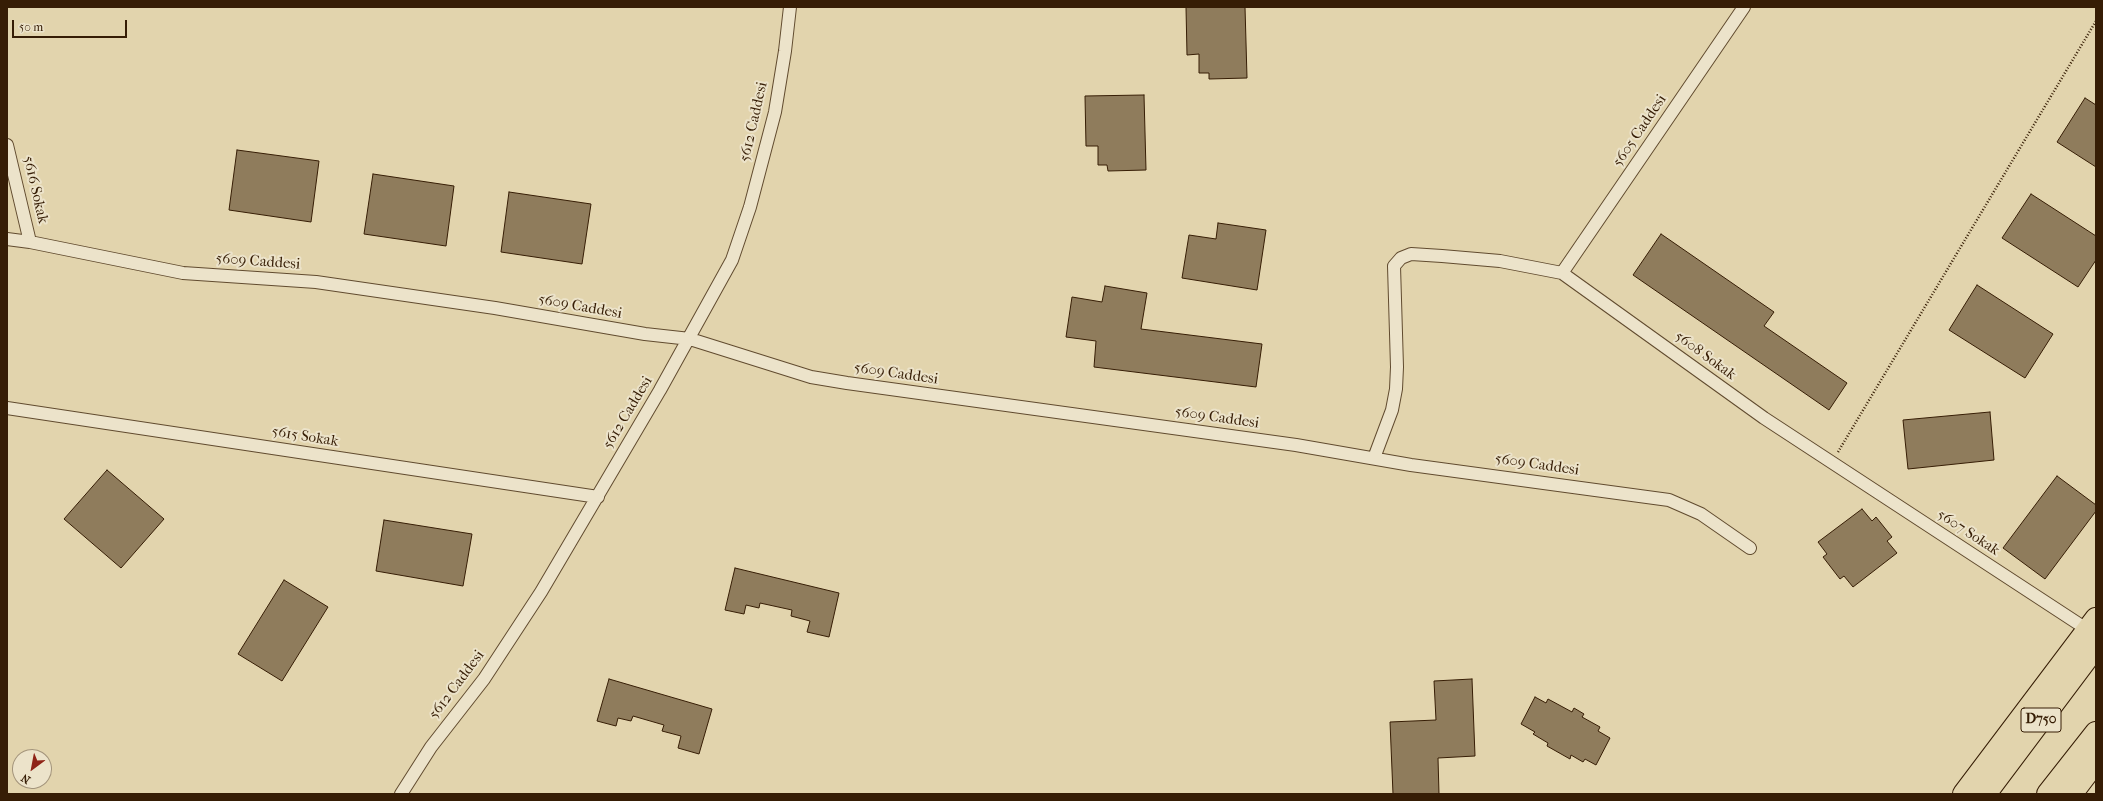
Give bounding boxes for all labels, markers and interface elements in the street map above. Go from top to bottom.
scale bar [14,12,129,38]
text: 50 m [19,20,43,34]
street label: 5612 Caddesi [736,80,772,164]
street label: 5605 Caddesi [1609,91,1671,171]
street label: 5616 Sokak [18,154,52,226]
street label: 5609 Caddesi [215,250,301,274]
street label: 5609 Caddesi [537,291,623,323]
street label: 5608 Sokak [1671,328,1739,384]
street label: 5609 Caddesi [853,359,939,389]
street label: 5612 Caddesi [599,373,657,453]
street label: 5609 Caddesi [1174,403,1260,433]
street label: 5615 Sokak [270,423,340,451]
street label: 5609 Caddesi [1494,450,1580,480]
street label: 5607 Sokak [1933,506,2003,560]
street label: 5612 Caddesi [425,647,489,723]
road number: D750 [2021,708,2061,732]
north arrow [12,749,52,789]
text: N [19,771,33,786]

